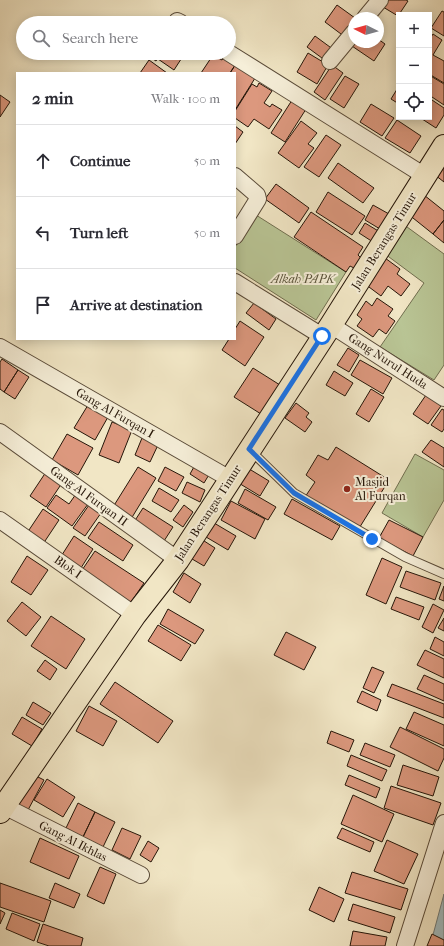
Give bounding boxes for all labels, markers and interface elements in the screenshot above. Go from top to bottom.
north arrow [348,12,384,48]
map controls [396,12,432,120]
button: + [396,12,432,48]
search box [16,16,236,60]
icon: search [30,27,52,49]
text: Search here [62,29,138,47]
button: − [396,48,432,84]
button: locate [396,84,432,120]
text: 2 min [32,88,73,108]
text: Walk · 100 m [151,91,220,106]
icon: ahead [32,150,54,172]
text: Continue [70,152,130,170]
text: 50 m [194,153,220,168]
street label: Jalan Berangas Timur [348,189,420,293]
icon: left [32,222,54,244]
text: Turn left [70,224,128,242]
text: 50 m [194,225,220,240]
park label: Alkah PAPK [269,272,337,286]
icon: arrive [32,294,54,316]
text: Arrive at destination [70,296,202,314]
route start [313,327,331,345]
street label: Gang Nurul Huda [346,330,431,392]
street label: Gang Al Furqan I [73,385,157,441]
street label: Jalan Berangas Timur [171,462,245,564]
street label: Gang Al Furqan II [47,463,131,529]
place label: Masjid Al Furqan [354,475,406,503]
marker: Masjid Al Furqan [342,484,352,494]
route end [363,530,381,548]
street label: Blok I [51,553,85,582]
street label: Gang Al Ikhlas [37,818,110,864]

